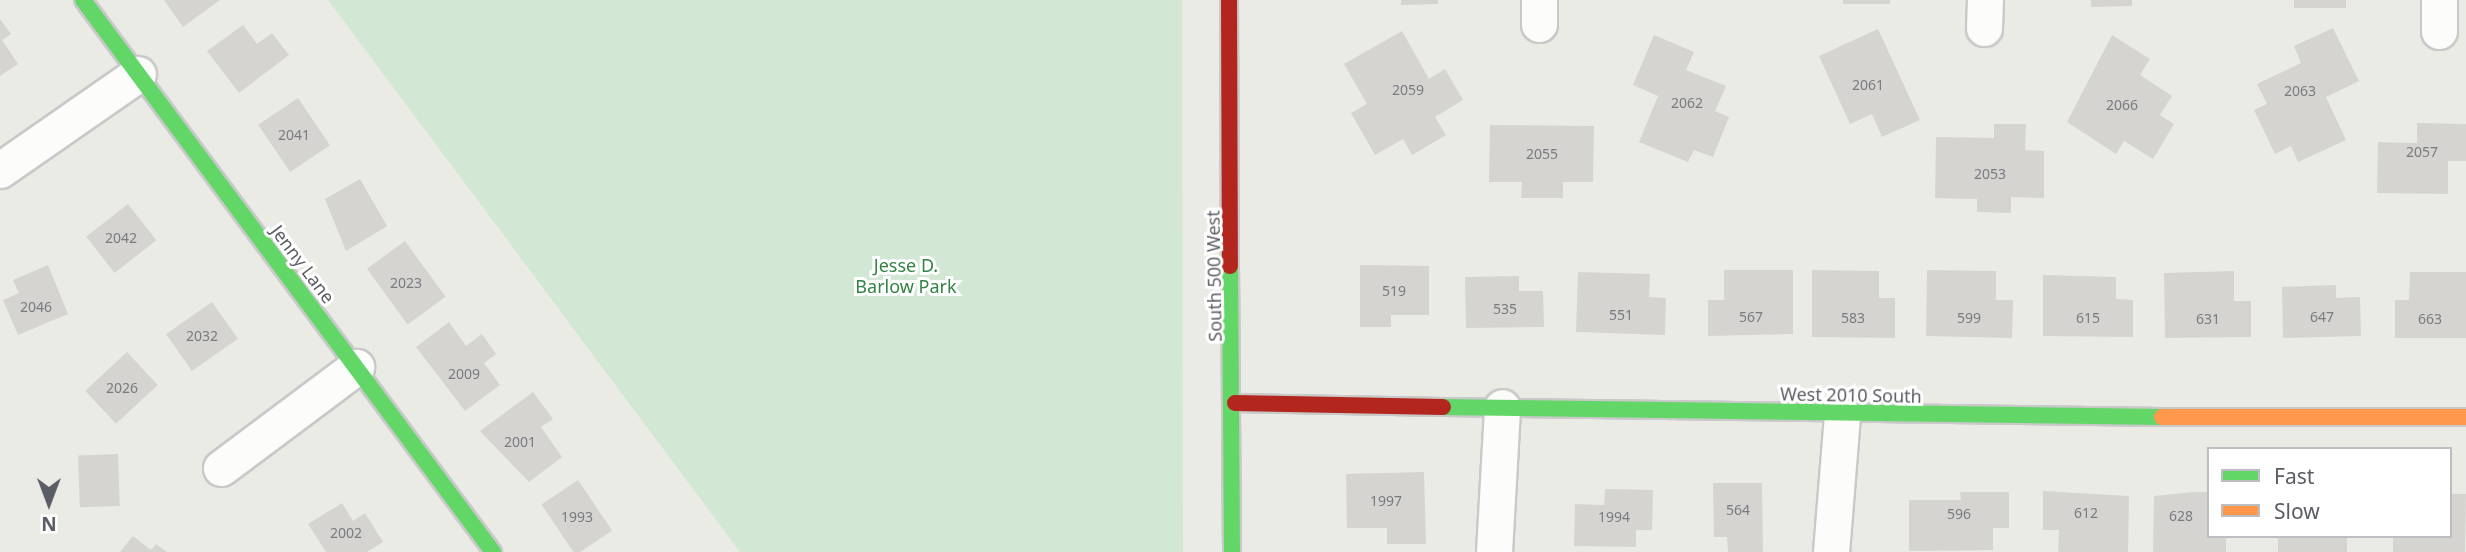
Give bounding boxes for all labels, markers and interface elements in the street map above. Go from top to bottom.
house number: 2061 [1852,77,1884,93]
house number: 2059 [1392,82,1424,98]
house number: 2063 [2284,83,2316,99]
house number: 2062 [1671,95,1703,111]
house number: 2066 [2106,97,2138,113]
house number: 2041 [278,127,310,143]
house number: 2057 [2406,144,2438,160]
house number: 2055 [1526,146,1558,162]
house number: 2053 [1974,166,2006,182]
street label: South 500 West [1202,210,1226,342]
street label: Jenny Lane [267,221,339,307]
house number: 2042 [105,230,137,246]
park label: Jesse D. Barlow Park [855,255,957,298]
house number: 2023 [390,275,422,291]
house number: 519 [1382,283,1406,299]
house number: 2046 [20,299,52,315]
house number: 535 [1493,301,1517,317]
house number: 551 [1609,307,1633,323]
house number: 567 [1739,309,1763,325]
house number: 647 [2310,309,2334,325]
house number: 583 [1841,310,1865,326]
house number: 599 [1957,310,1981,326]
house number: 615 [2076,310,2100,326]
house number: 631 [2196,311,2220,327]
house number: 663 [2418,311,2442,327]
house number: 2032 [186,328,218,344]
house number: 2009 [448,366,480,382]
house number: 2026 [106,380,138,396]
street label: West 2010 South [1780,383,1922,407]
house number: 2001 [504,434,536,450]
legend [2207,447,2452,538]
text: Fast [2274,462,2314,490]
north arrow [14,468,84,538]
house number: 1997 [1370,493,1402,509]
text: Slow [2274,497,2320,525]
house number: 564 [1726,502,1750,518]
house number: 612 [2074,505,2098,521]
house number: 596 [1947,506,1971,522]
house number: 628 [2169,508,2193,524]
house number: 1993 [561,509,593,525]
house number: 1994 [1598,509,1630,525]
text: N [41,511,57,537]
house number: 2002 [330,525,362,541]

